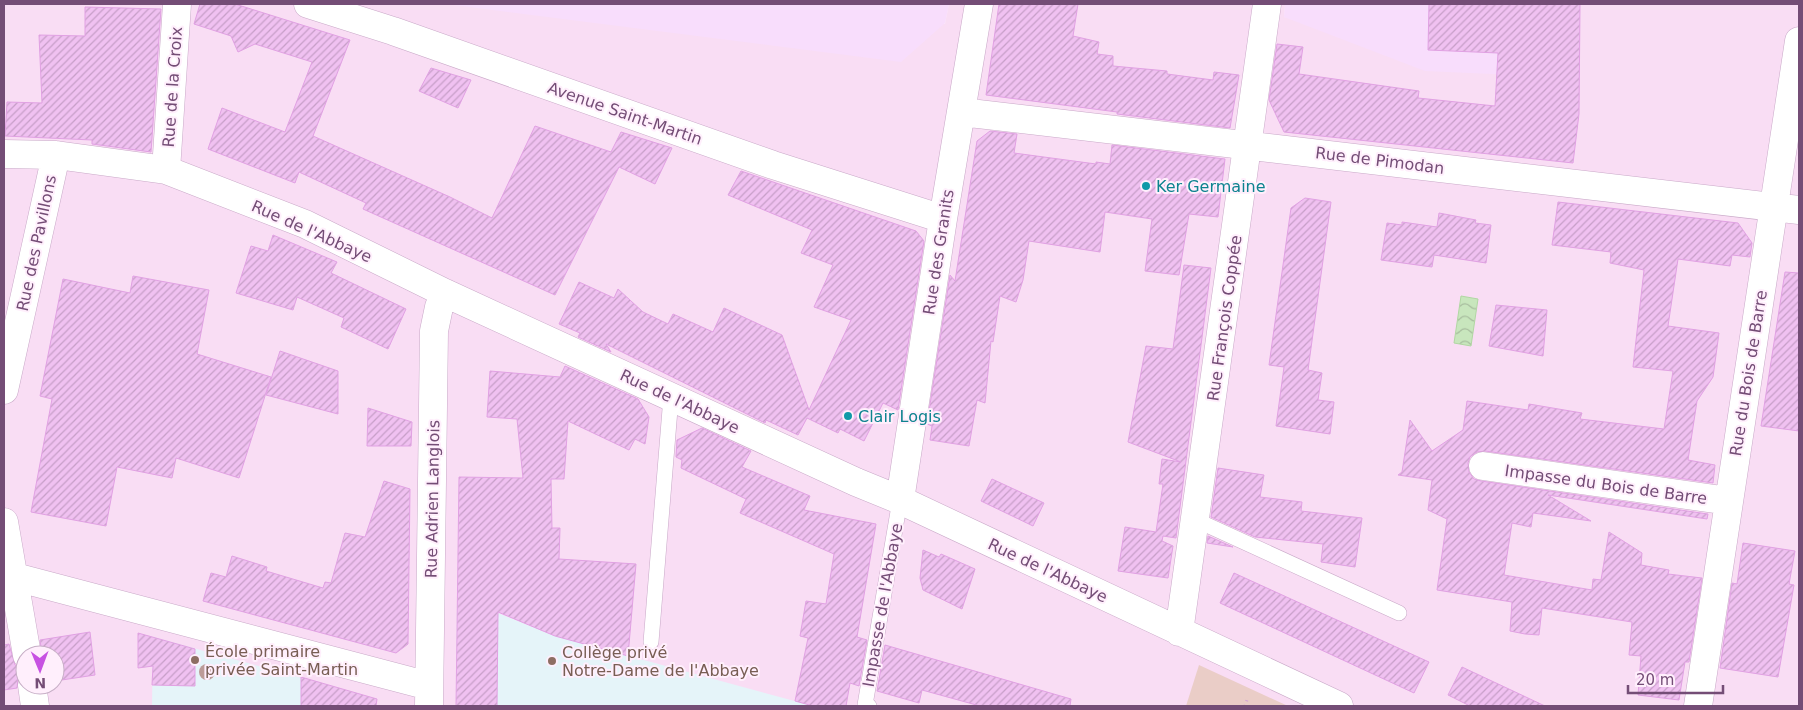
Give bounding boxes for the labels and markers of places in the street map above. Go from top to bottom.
place label: Ker Germaine [1156,177,1266,196]
marker: Ker Germaine [1140,180,1152,192]
place label: Clair Logis [858,407,941,426]
marker: Clair Logis [842,410,854,422]
place label: École primaire privée Saint-Martin [205,642,358,679]
place label: Collège privé Notre-Dame de l'Abbaye [562,643,759,680]
marker: École primaire privée Saint-Martin [189,654,201,666]
marker: Collège privé Notre-Dame de l'Abbaye [546,655,558,667]

